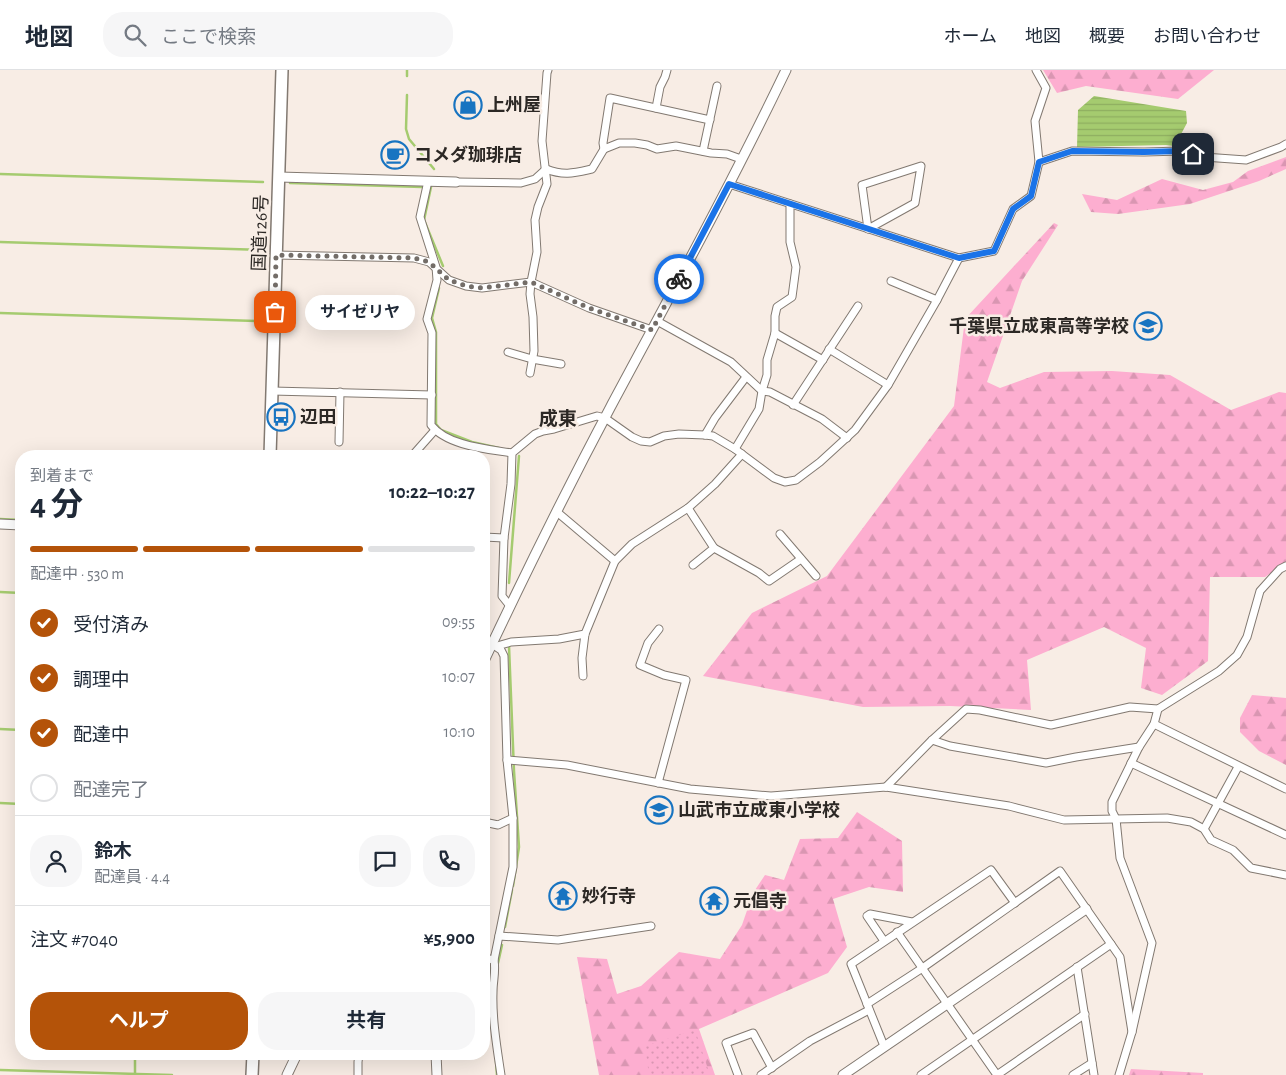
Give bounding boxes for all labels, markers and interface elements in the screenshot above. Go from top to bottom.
search box [103,12,453,57]
icon: search [121,21,149,49]
text: 地図 [25,26,73,50]
text: ここで検索 [161,28,256,47]
text: ホーム [944,28,997,46]
text: 地図 [1025,28,1061,46]
text: 概要 [1089,28,1125,46]
text: お問い合わせ [1153,28,1261,46]
shop icon: 上州屋 [453,90,483,120]
place label: 上州屋 [487,95,541,115]
pin [1172,133,1214,175]
cafe icon: コメダ珈琲店 [380,140,410,170]
icon: home [1179,140,1207,168]
place label: コメダ珈琲店 [414,145,522,165]
street label: 国道126号 [249,194,271,272]
courier [654,254,704,304]
icon: bike [665,265,693,293]
pin [254,291,296,333]
callout: サイゼリヤ [305,294,415,330]
icon: bag [261,298,289,326]
text: サイゼリヤ [320,304,400,320]
school or university icon: 千葉県立成東高等学校 [1133,311,1163,341]
place label: 千葉県立成東高等学校 [949,316,1129,336]
bus stop icon: 辺田 [266,402,296,432]
place label: 辺田 [300,408,336,427]
district label: 成東 [539,408,577,429]
text: 到着まで [30,468,94,484]
text: 10:22–10:27 [389,483,475,502]
text: 4 分 [30,489,83,521]
text: 配達中 · 530 m [30,566,124,582]
icon: check [30,609,58,637]
text: 09:55 [442,614,475,630]
text: 受付済み [73,616,149,635]
icon: check [30,664,58,692]
text: 10:07 [442,669,475,685]
text: 調理中 [73,671,130,690]
icon: check [30,719,58,747]
text: 10:10 [443,724,475,740]
text: 配達中 [73,726,130,745]
text: 配達完了 [73,781,149,800]
school or university icon: 山武市立成東小学校 [644,795,674,825]
place label: 山武市立成東小学校 [678,800,840,820]
button: person [30,835,82,887]
button: chat [359,835,411,887]
button: phone [423,835,475,887]
text: 鈴木 [94,842,132,861]
text: 配達員 · 4.4 [94,869,170,885]
temple icon: 妙行寺 [548,881,578,911]
place label: 妙行寺 [582,885,636,906]
temple icon: 元倡寺 [699,886,729,916]
place label: 元倡寺 [733,891,787,911]
text: ¥5,900 [423,929,475,948]
text: 注文 #7040 [30,931,118,950]
button: ヘルプ [30,992,248,1050]
button: 共有 [258,992,475,1050]

